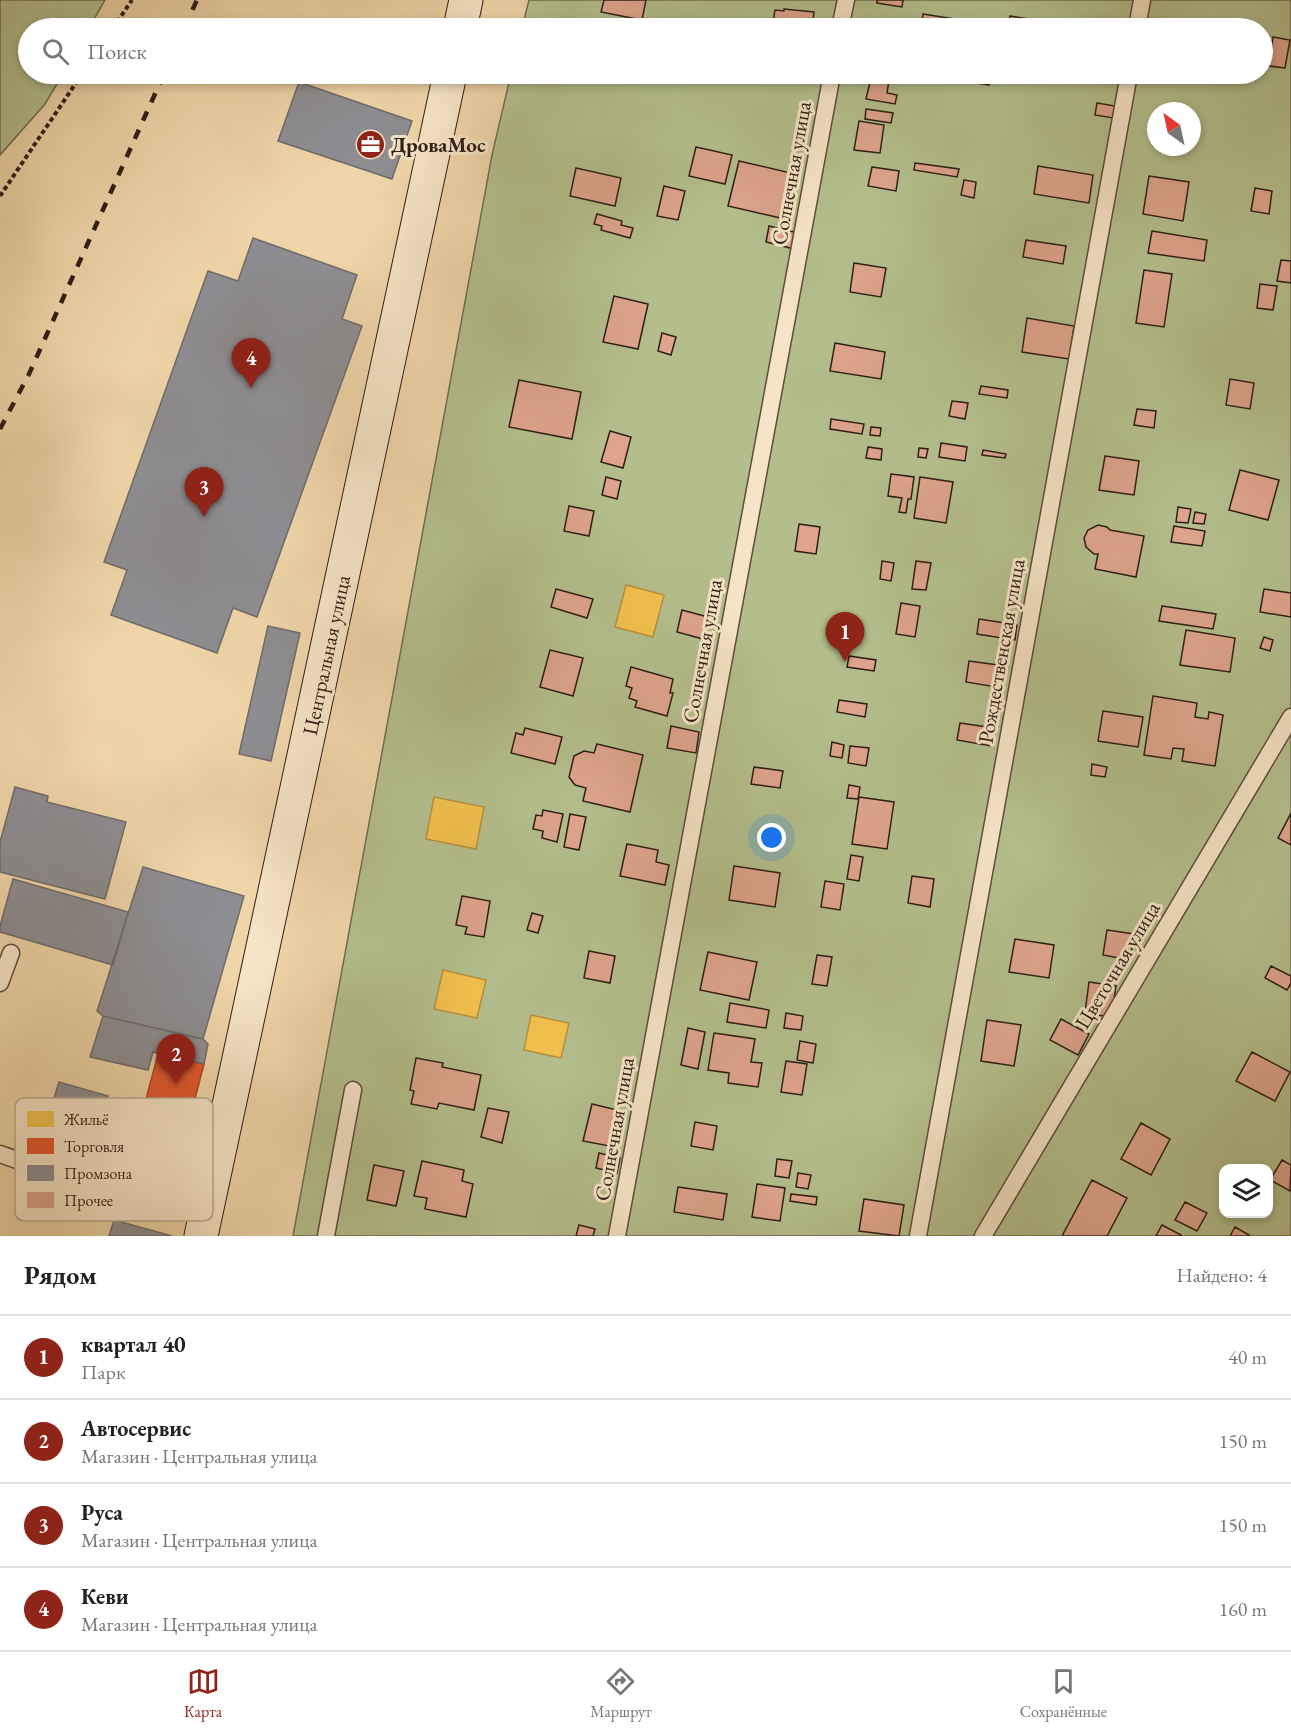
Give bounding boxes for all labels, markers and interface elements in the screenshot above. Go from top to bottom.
search box [18,18,1273,84]
icon: search [39,35,72,68]
text: Поиск [87,37,147,66]
street label: Солнечная улица [765,98,817,247]
north arrow [1147,102,1201,156]
office icon: ДроваМос [354,128,386,160]
place label: ДроваМос [391,131,486,158]
pin: 4 [232,338,270,388]
pin: 3 [184,468,224,517]
street label: Рождественская улица [971,556,1031,745]
street label: Центральная улица [296,572,356,738]
street label: Солнечная улица [676,576,728,725]
pin: 1 [826,612,864,662]
your location [757,823,786,852]
street label: Цветочная улица [1068,896,1166,1034]
pin: 2 [156,1034,195,1084]
street label: Солнечная улица [588,1054,640,1203]
legend [15,1098,213,1221]
text: Жильё [63,1109,109,1130]
text: Торговля [64,1136,124,1157]
text: Промзона [64,1163,133,1184]
map controls [1219,1164,1273,1218]
button: layers [1219,1164,1273,1218]
text: Прочее [64,1190,113,1211]
text: Рядом [24,1258,97,1292]
text: Найдено: 4 [1176,1262,1267,1288]
text: квартал 40 [81,1330,186,1359]
text: 1 [38,1344,49,1370]
text: 40 m [1228,1344,1267,1370]
text: Парк [81,1359,125,1385]
text: Автосервис [81,1414,191,1443]
text: 2 [38,1428,49,1454]
text: 150 m [1219,1428,1267,1454]
text: Магазин · Центральная улица [81,1443,317,1469]
text: Руса [81,1498,123,1527]
text: 3 [38,1512,49,1538]
text: 150 m [1219,1512,1267,1538]
text: Магазин · Центральная улица [81,1527,317,1553]
text: Кеви [81,1582,129,1611]
text: 4 [38,1596,49,1622]
text: 160 m [1219,1596,1267,1622]
text: Магазин · Центральная улица [81,1611,317,1637]
tab: Карта [184,1665,222,1722]
tab: Маршрут [590,1665,652,1722]
tab: Сохранённые [1020,1665,1107,1722]

